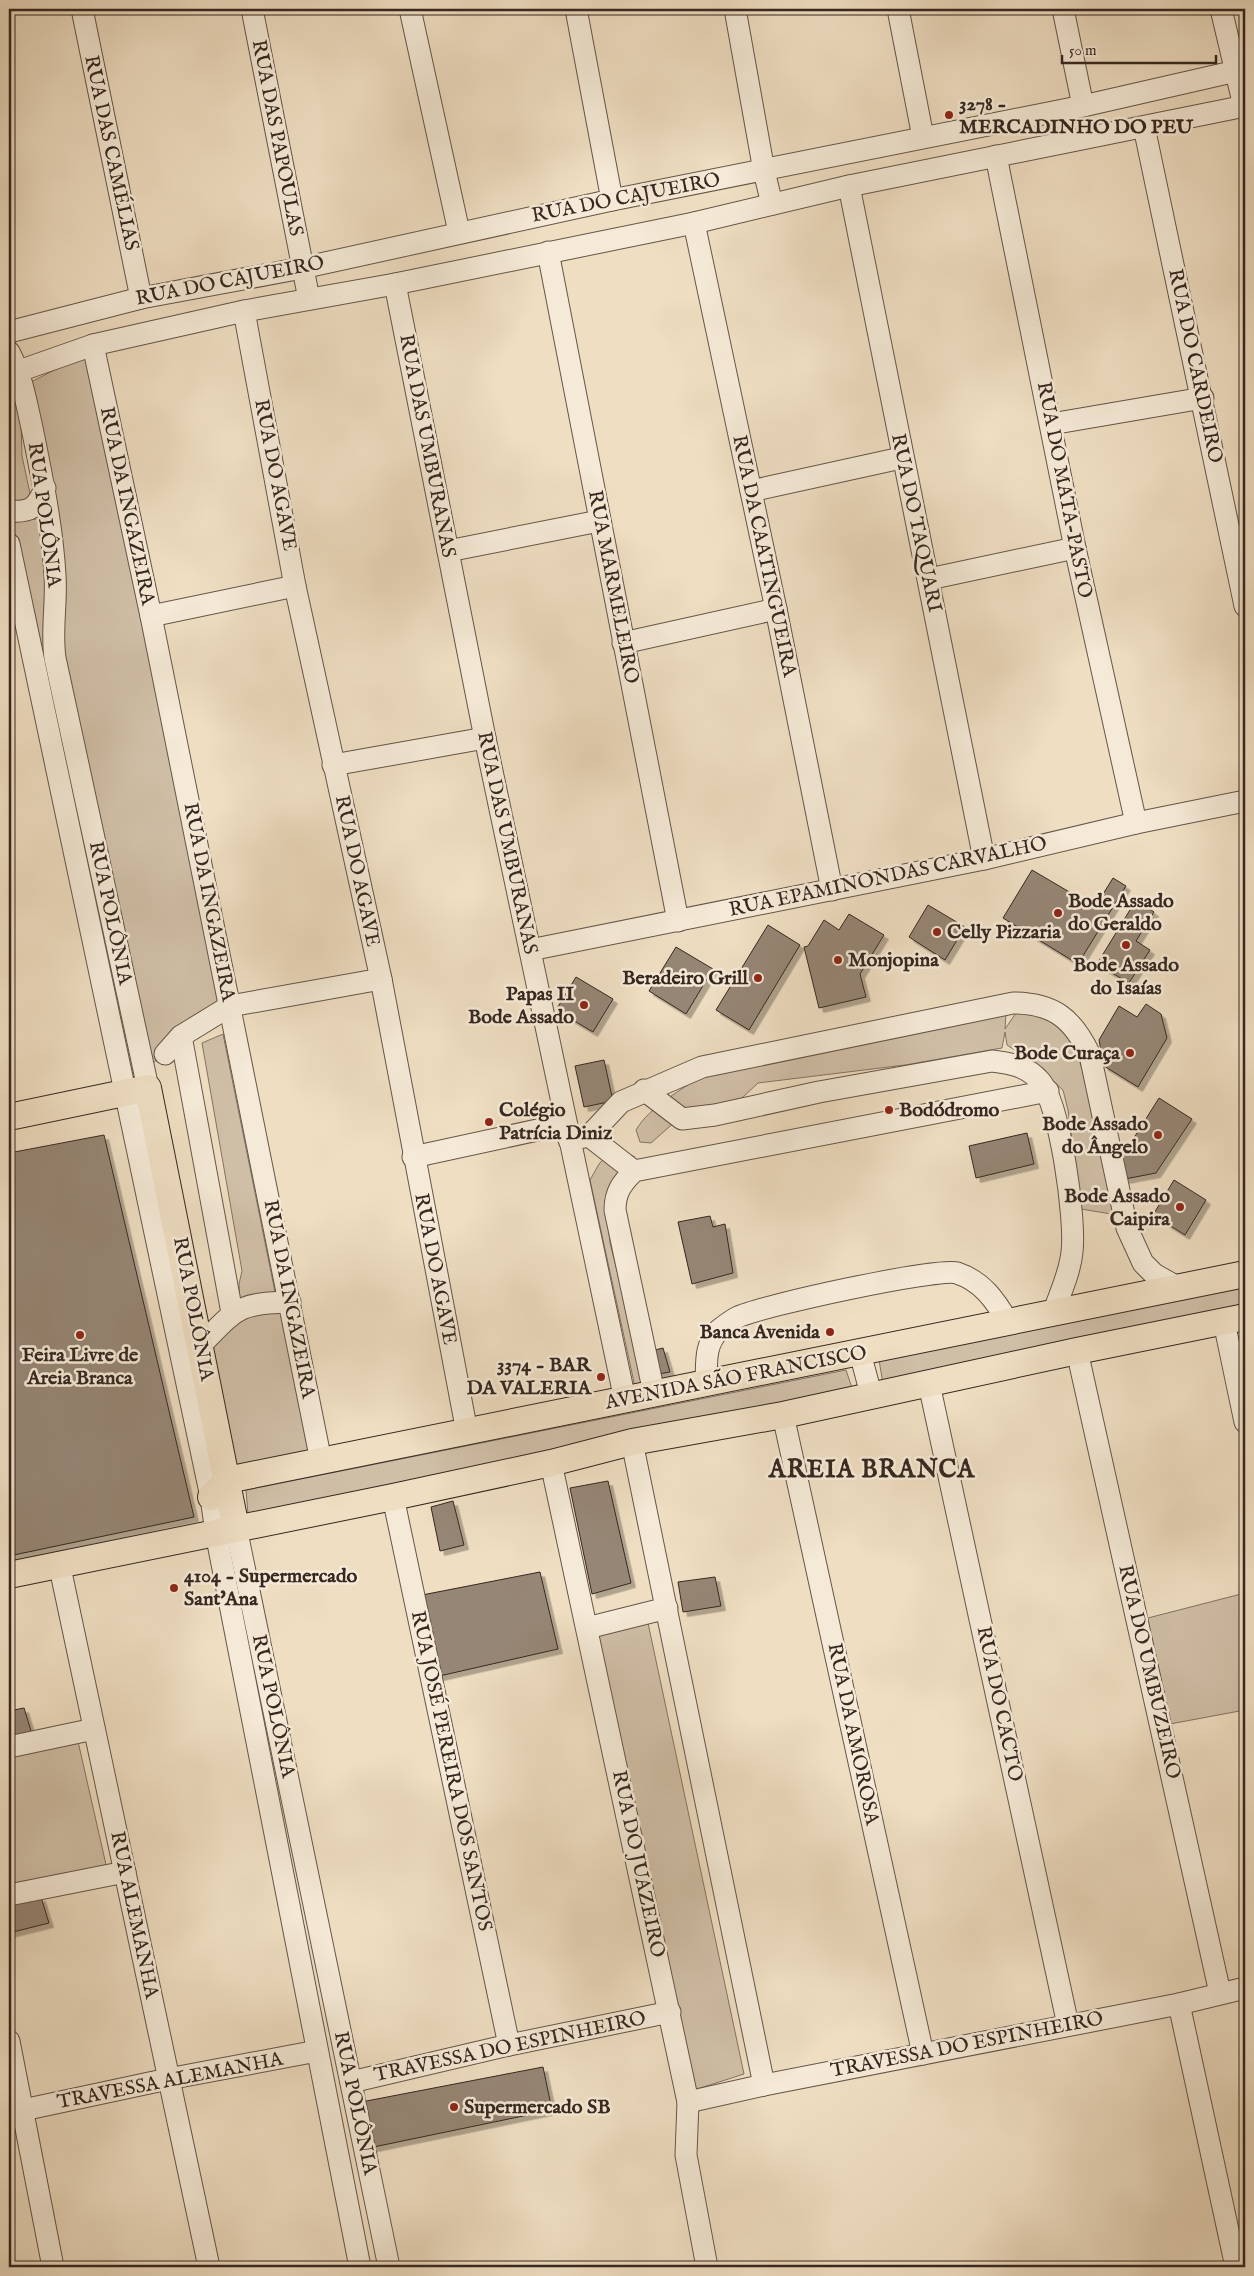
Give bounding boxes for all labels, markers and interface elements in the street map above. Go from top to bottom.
scale bar [1062,32,1215,64]
street label: RUA DAS PAPOULAS [246,38,308,238]
text: 50 m [1069,41,1097,60]
street label: RUA DAS CAMÉLIAS [78,53,144,253]
place label: 3278 - MERCADINHO DO PEU [959,92,1194,140]
marker: 3278 - MERCADINHO DO PEU [943,109,955,121]
street label: RUA DO CAJUEIRO [530,167,722,229]
street label: RUA DO CAJUEIRO [134,250,326,312]
street label: RUA DO CARDEIRO [1162,267,1228,465]
street label: RUA DAS UMBURANAS [393,332,461,560]
street label: RUA DO MATA-PASTO [1031,380,1097,600]
street label: RUA DO AGAVE [248,397,302,553]
street label: RUA DA INGAZEIRA [94,405,160,608]
street label: RUA DO TAQUARI [885,431,947,615]
street label: RUA DA CAATINGUEIRA [726,433,802,680]
street label: RUA POLÔNIA [21,441,67,590]
street label: RUA MARMELEIRO [582,488,644,686]
street label: RUA DAS UMBURANAS [471,729,543,957]
street label: RUA DO AGAVE [329,793,385,949]
street label: RUA DA INGAZEIRA [177,800,241,1004]
street label: RUA EPAMINONDAS CARVALHO [727,831,1049,923]
street label: RUA POLÔNIA [83,839,138,988]
place label: Bode Assado do Geraldo [1068,889,1174,937]
marker: Bode Assado do Geraldo [1052,907,1064,919]
place label: Celly Pizzaria [947,920,1061,945]
marker: Celly Pizzaria [931,926,943,938]
marker: Bode Assado do Isaías [1120,939,1132,951]
place label: Monjopina [848,948,939,973]
place label: Bode Assado do Isaías [1073,953,1179,1001]
marker: Monjopina [832,954,844,966]
place label: Beradeiro Grill [622,966,749,991]
marker: Beradeiro Grill [752,972,764,984]
place label: Papas II Bode Assado [468,982,574,1030]
marker: Papas II Bode Assado [578,999,590,1011]
place label: Bode Curaça [1014,1041,1120,1066]
marker: Bode Curaça [1124,1047,1136,1059]
place label: Colégio Patrícia Diniz [499,1098,613,1146]
place label: Bodódromo [899,1098,1000,1123]
marker: Bodódromo [883,1104,895,1116]
place label: Bode Assado do Ângelo [1042,1112,1148,1160]
marker: Colégio Patrícia Diniz [483,1116,495,1128]
marker: Bode Assado do Ângelo [1152,1129,1164,1141]
place label: Bode Assado Caipira [1064,1184,1170,1232]
street label: RUA DO AGAVE [408,1191,462,1347]
street label: RUA DA INGAZEIRA [257,1197,321,1401]
marker: Bode Assado Caipira [1174,1201,1186,1213]
street label: RUA POLÔNIA [167,1235,219,1384]
place label: Banca Avenida [700,1320,820,1345]
marker: Banca Avenida [824,1326,836,1338]
marker: Feira Livre de Areia Branca [74,1329,86,1341]
street label: AVENIDA SÃO FRANCISCO [602,1340,869,1416]
place label: Feira Livre de Areia Branca [22,1343,139,1391]
place label: 3374 - BAR DA VALERIA [467,1353,593,1401]
marker: 3374 - BAR DA VALERIA [595,1371,607,1383]
district label: AREIA BRANCA [768,1454,975,1486]
street label: RUA DO UMBUZEIRO [1112,1563,1186,1781]
place label: 4104 - Supermercado Sant'Ana [184,1564,358,1612]
marker: 4104 - Supermercado Sant'Ana [168,1582,180,1594]
street label: RUA JOSÉ PEREIRA DOS SANTOS [405,1608,497,1934]
street label: RUA DO CACTO [970,1624,1028,1784]
street label: RUA POLÔNIA [246,1632,301,1781]
street label: RUA DA AMOROSA [821,1641,885,1828]
street label: RUA DO JUAZEIRO [606,1768,670,1960]
street label: RUA ALEMANHA [104,1829,164,2001]
street label: TRAVESSA DO ESPINHEIRO [372,2006,648,2088]
street label: TRAVESSA DO ESPINHEIRO [829,2006,1105,2084]
street label: RUA POLÔNIA [328,2029,383,2178]
street label: TRAVESSA ALEMANHA [55,2047,286,2115]
place label: Supermercado SB [464,2095,610,2120]
marker: Supermercado SB [448,2101,460,2113]

